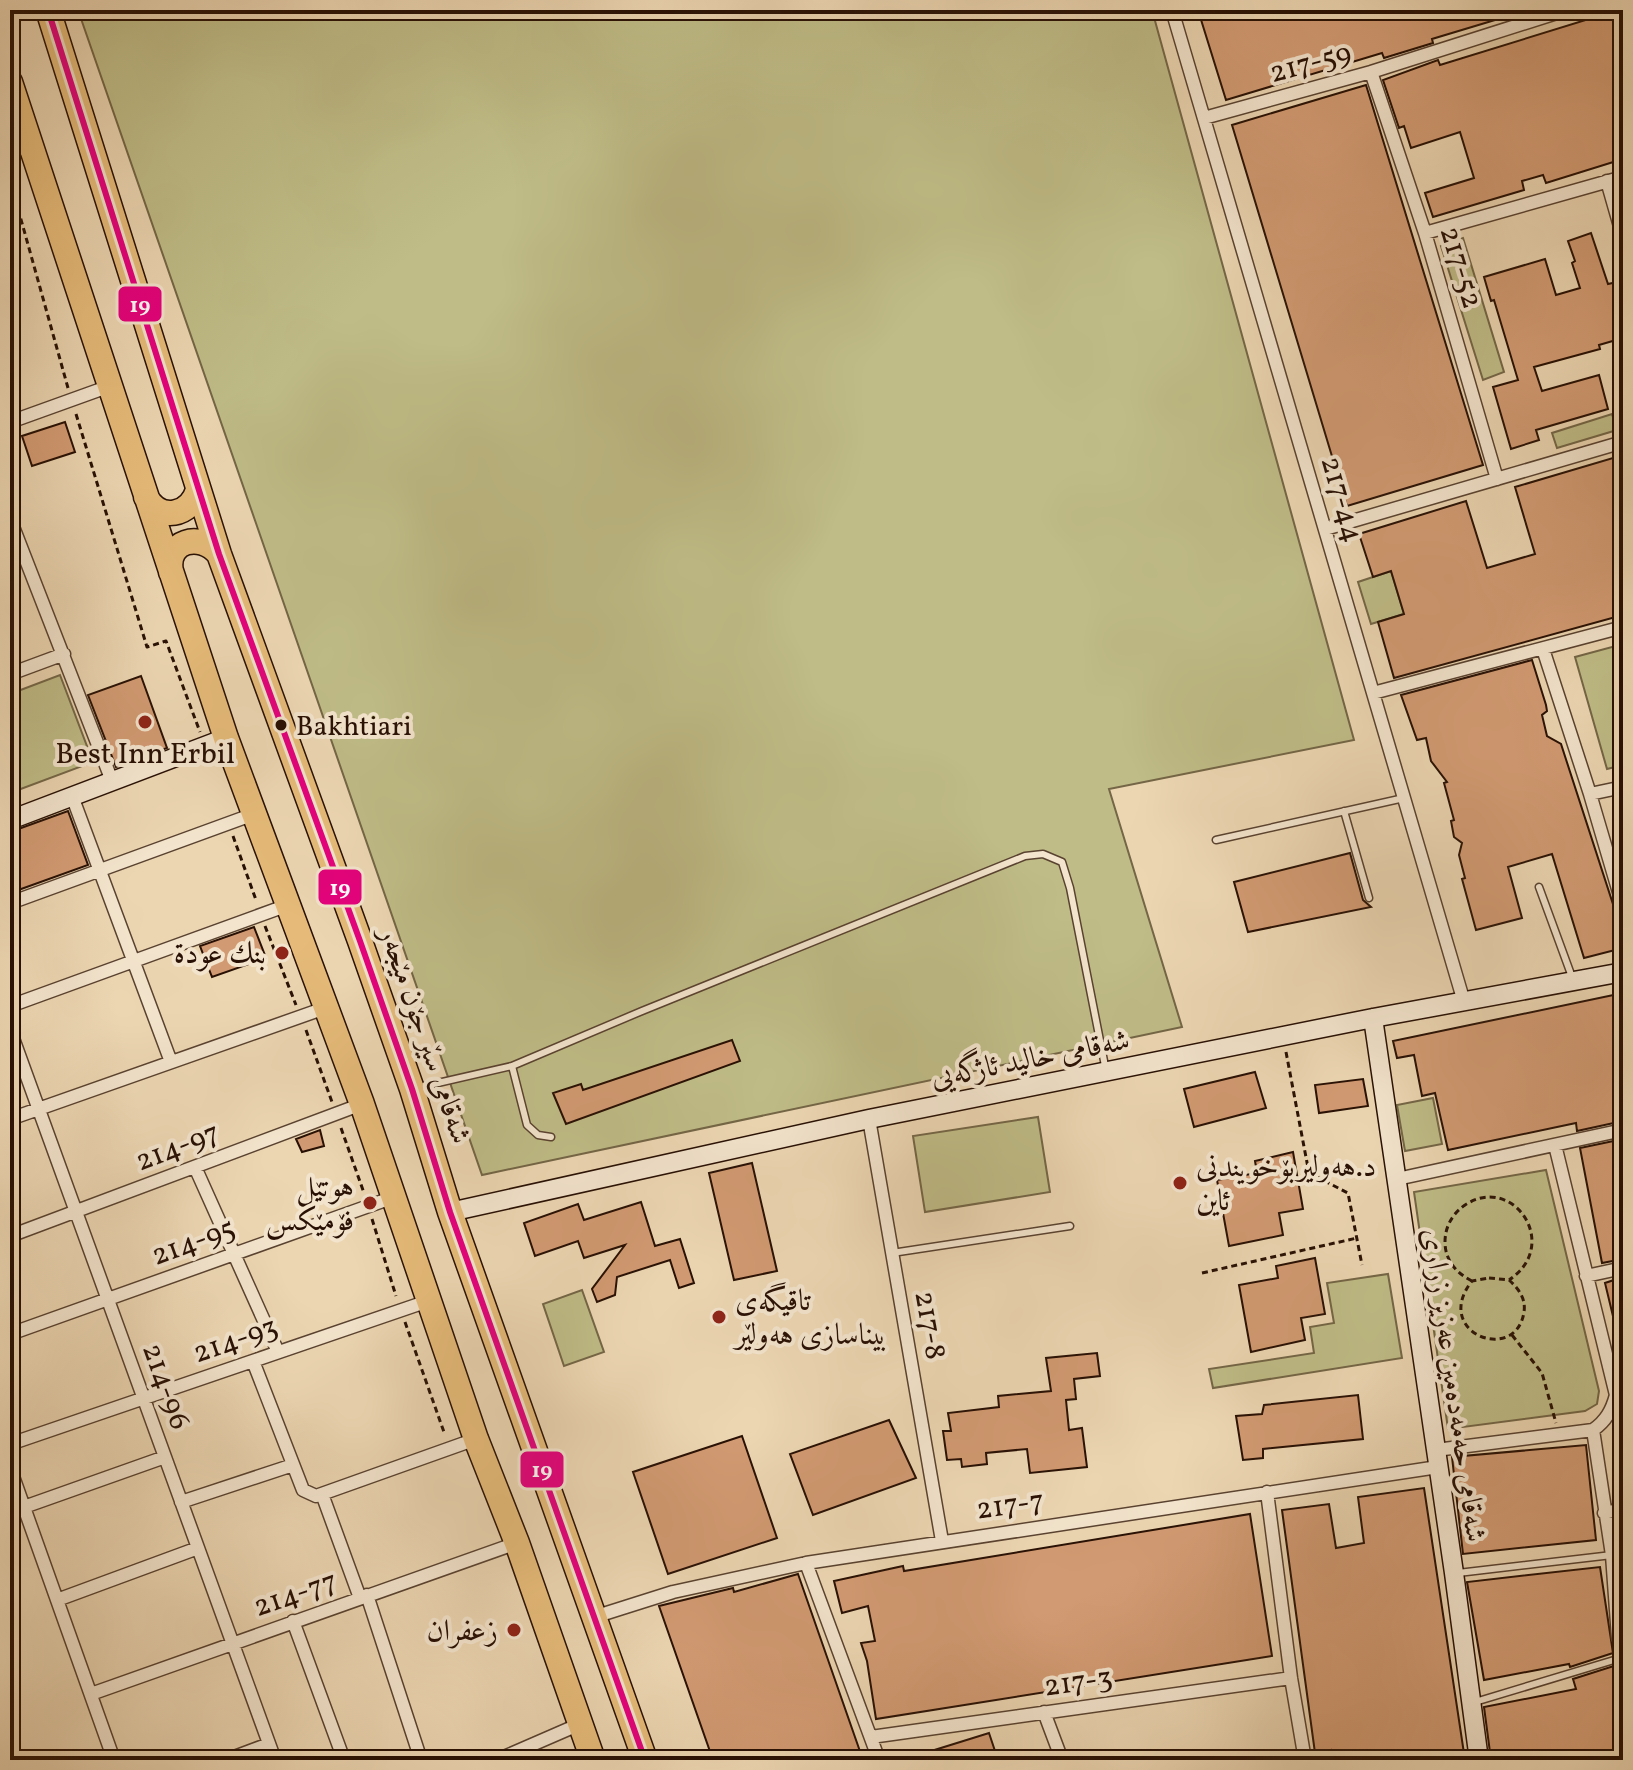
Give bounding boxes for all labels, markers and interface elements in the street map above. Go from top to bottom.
street label: 217-59 [1265,33,1356,95]
street label: 217-52 [1428,221,1492,314]
line badge: 19 [117,285,163,323]
text: 19 [130,291,151,322]
street label: 217-44 [1309,451,1373,548]
place label: Bakhtiari [296,708,412,747]
marker: Best Inn Erbil [136,713,154,731]
marker: Bakhtiari [273,717,289,733]
place label: Best Inn Erbil [55,734,235,776]
line badge: 19 [317,868,363,906]
text: 19 [330,874,351,905]
street label: شەقامی سێر جۆن مێجەر [366,919,481,1150]
place label: بنك عودة [174,934,266,976]
marker: بنك عودة [273,944,291,962]
street label: شەقامی خالید ئاژگەیی [927,1018,1133,1100]
street label: 214-97 [130,1113,226,1183]
place label: د.هه‌ولیربۆخویندنی ئاین [1196,1147,1376,1223]
place label: هوتێل فۆمێکس [266,1167,354,1243]
marker: د.هه‌ولیربۆخویندنی ئاین [1171,1174,1189,1192]
marker: هوتێل فۆمێکس [361,1194,379,1212]
street label: 214-95 [146,1208,242,1277]
street label: شەقامی حەمەدەمین عەزیز زراری [1410,1226,1496,1545]
place label: تاقیگەی بیناسازی هەولێر [732,1281,887,1357]
street label: 217-8 [902,1288,956,1363]
street label: 214-93 [187,1307,284,1375]
marker: تاقیگەی بیناسازی هەولێر [710,1308,728,1326]
street label: 214-96 [130,1338,200,1436]
line badge: 19 [519,1450,565,1489]
text: 19 [532,1456,553,1487]
street label: 217-7 [974,1480,1047,1532]
street label: 214-77 [248,1561,343,1629]
place label: زعفران [426,1611,498,1653]
marker: زعفران [505,1621,523,1639]
street label: 217-3 [1041,1657,1115,1709]

